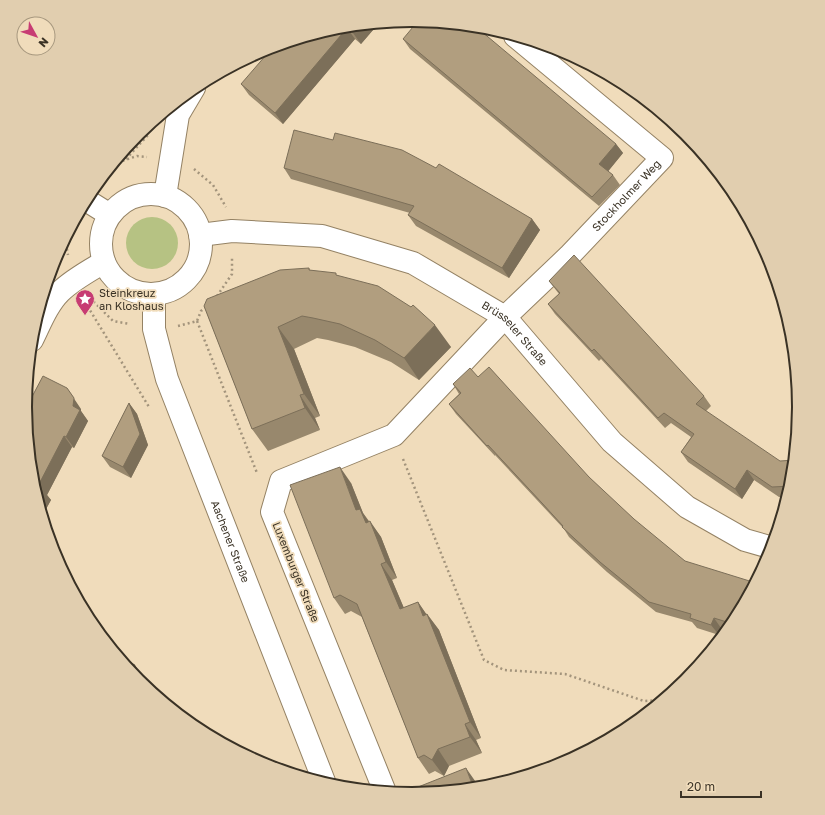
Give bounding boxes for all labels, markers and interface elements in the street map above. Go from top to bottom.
north arrow [16,16,56,56]
text: N [36,35,52,50]
street label: Stockholmer Weg [589,157,663,234]
place label: Steinkreuz an Kloshaus [99,286,164,312]
place icon: Steinkreuz an Kloshaus [74,288,96,316]
street label: Brüsseler Straße [480,298,551,368]
street label: Aachener Straße [209,498,253,584]
street label: Luxemburger Straße [270,520,322,624]
scale bar [681,773,761,799]
text: 20 m [687,779,715,794]

